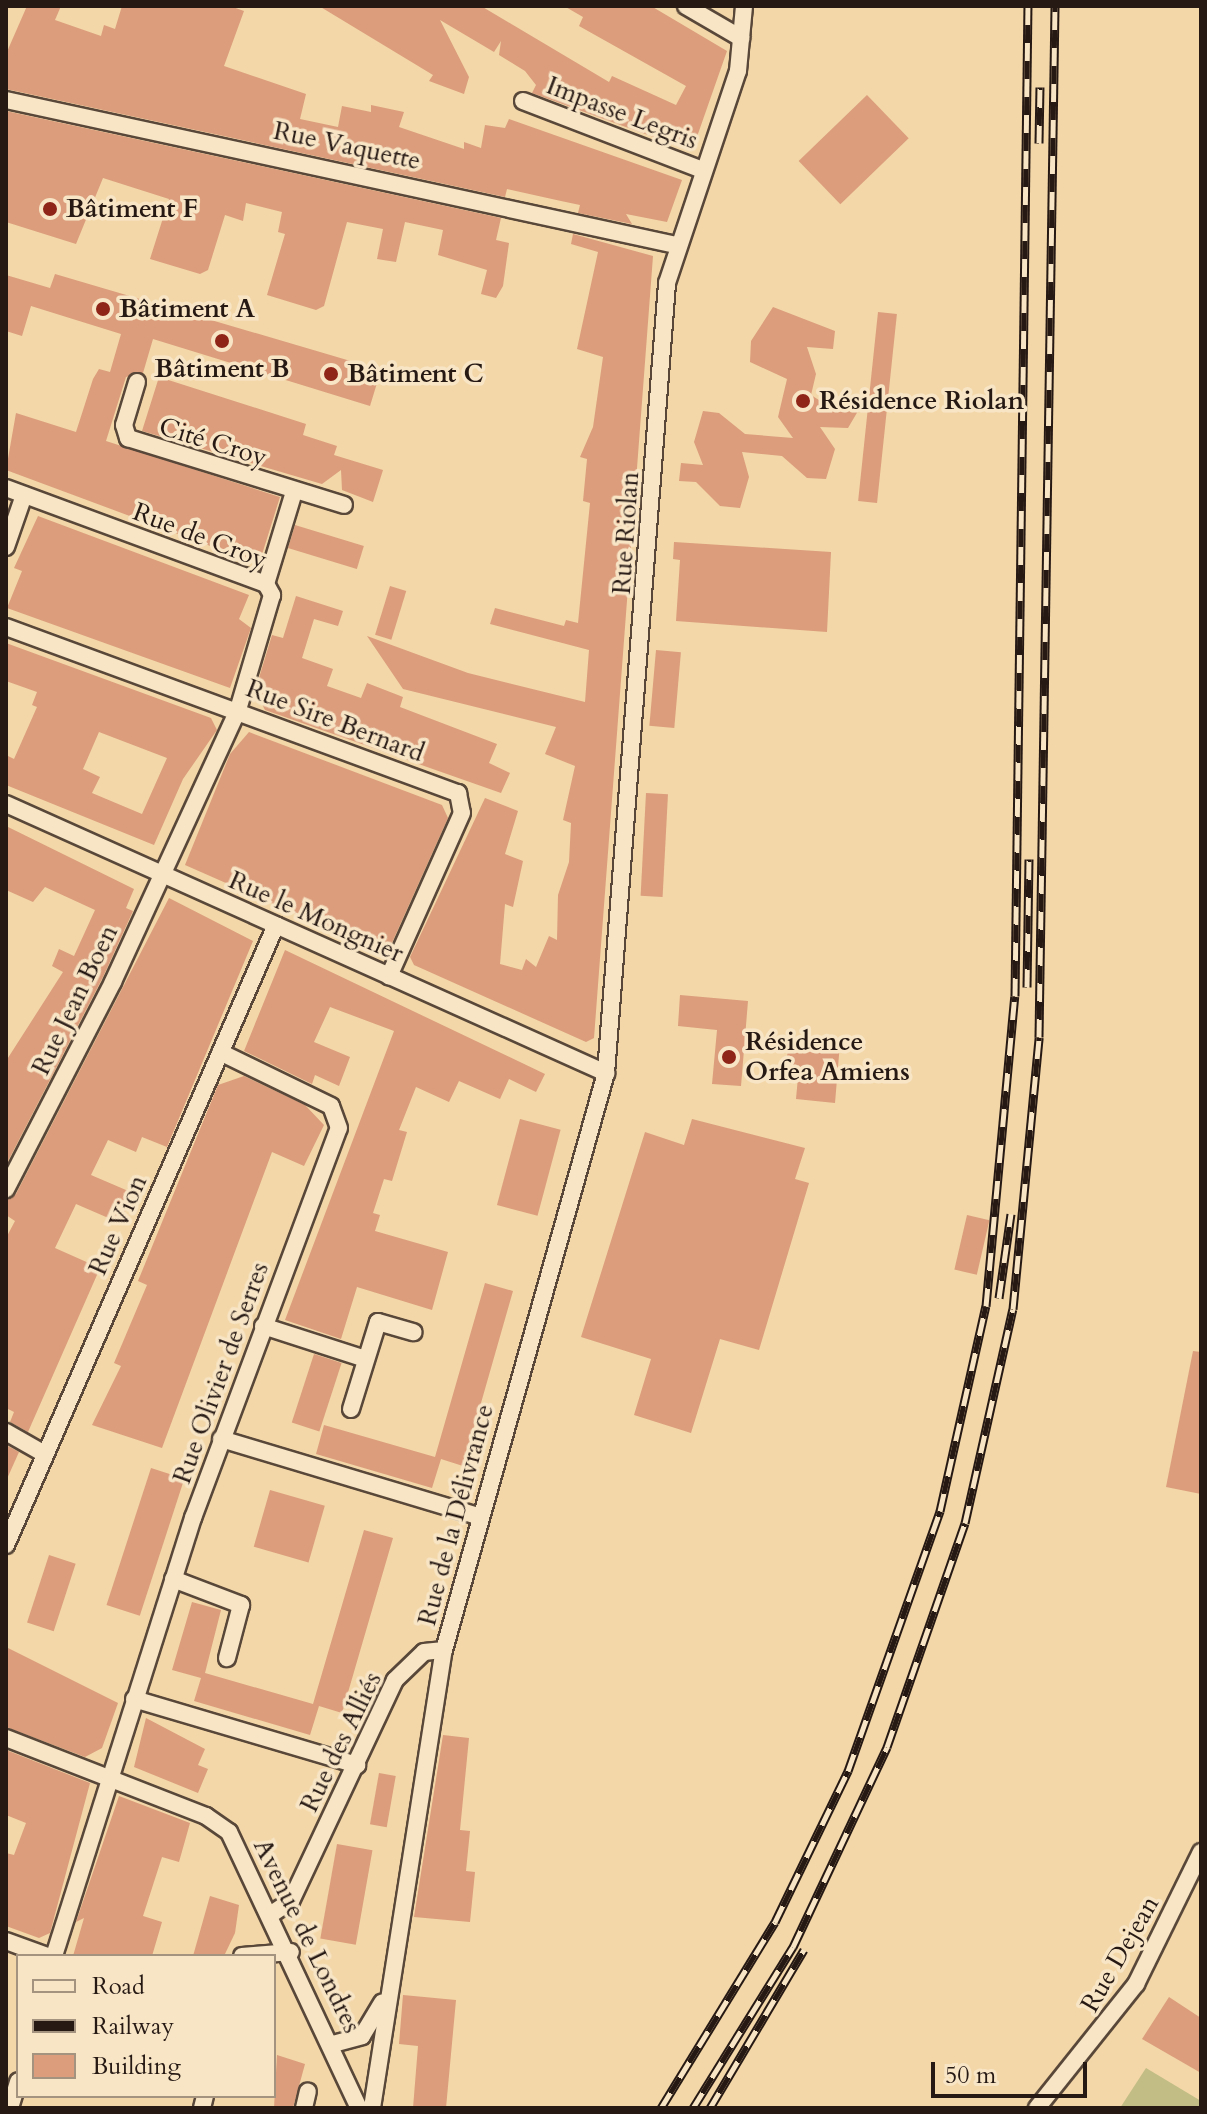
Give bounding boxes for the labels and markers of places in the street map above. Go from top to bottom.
place label: Bâtiment F [66,193,198,225]
marker: Bâtiment F [41,200,59,218]
place label: Bâtiment A [119,293,255,325]
marker: Bâtiment A [94,300,112,318]
marker: Bâtiment B [213,332,231,350]
place label: Bâtiment B [154,353,290,385]
place label: Bâtiment C [347,358,484,390]
marker: Bâtiment C [322,365,340,383]
place label: Résidence Riolan [819,385,1024,417]
marker: Résidence Riolan [794,392,812,410]
place label: Résidence Orfea Amiens [745,1026,910,1088]
marker: Résidence Orfea Amiens [720,1048,738,1066]

